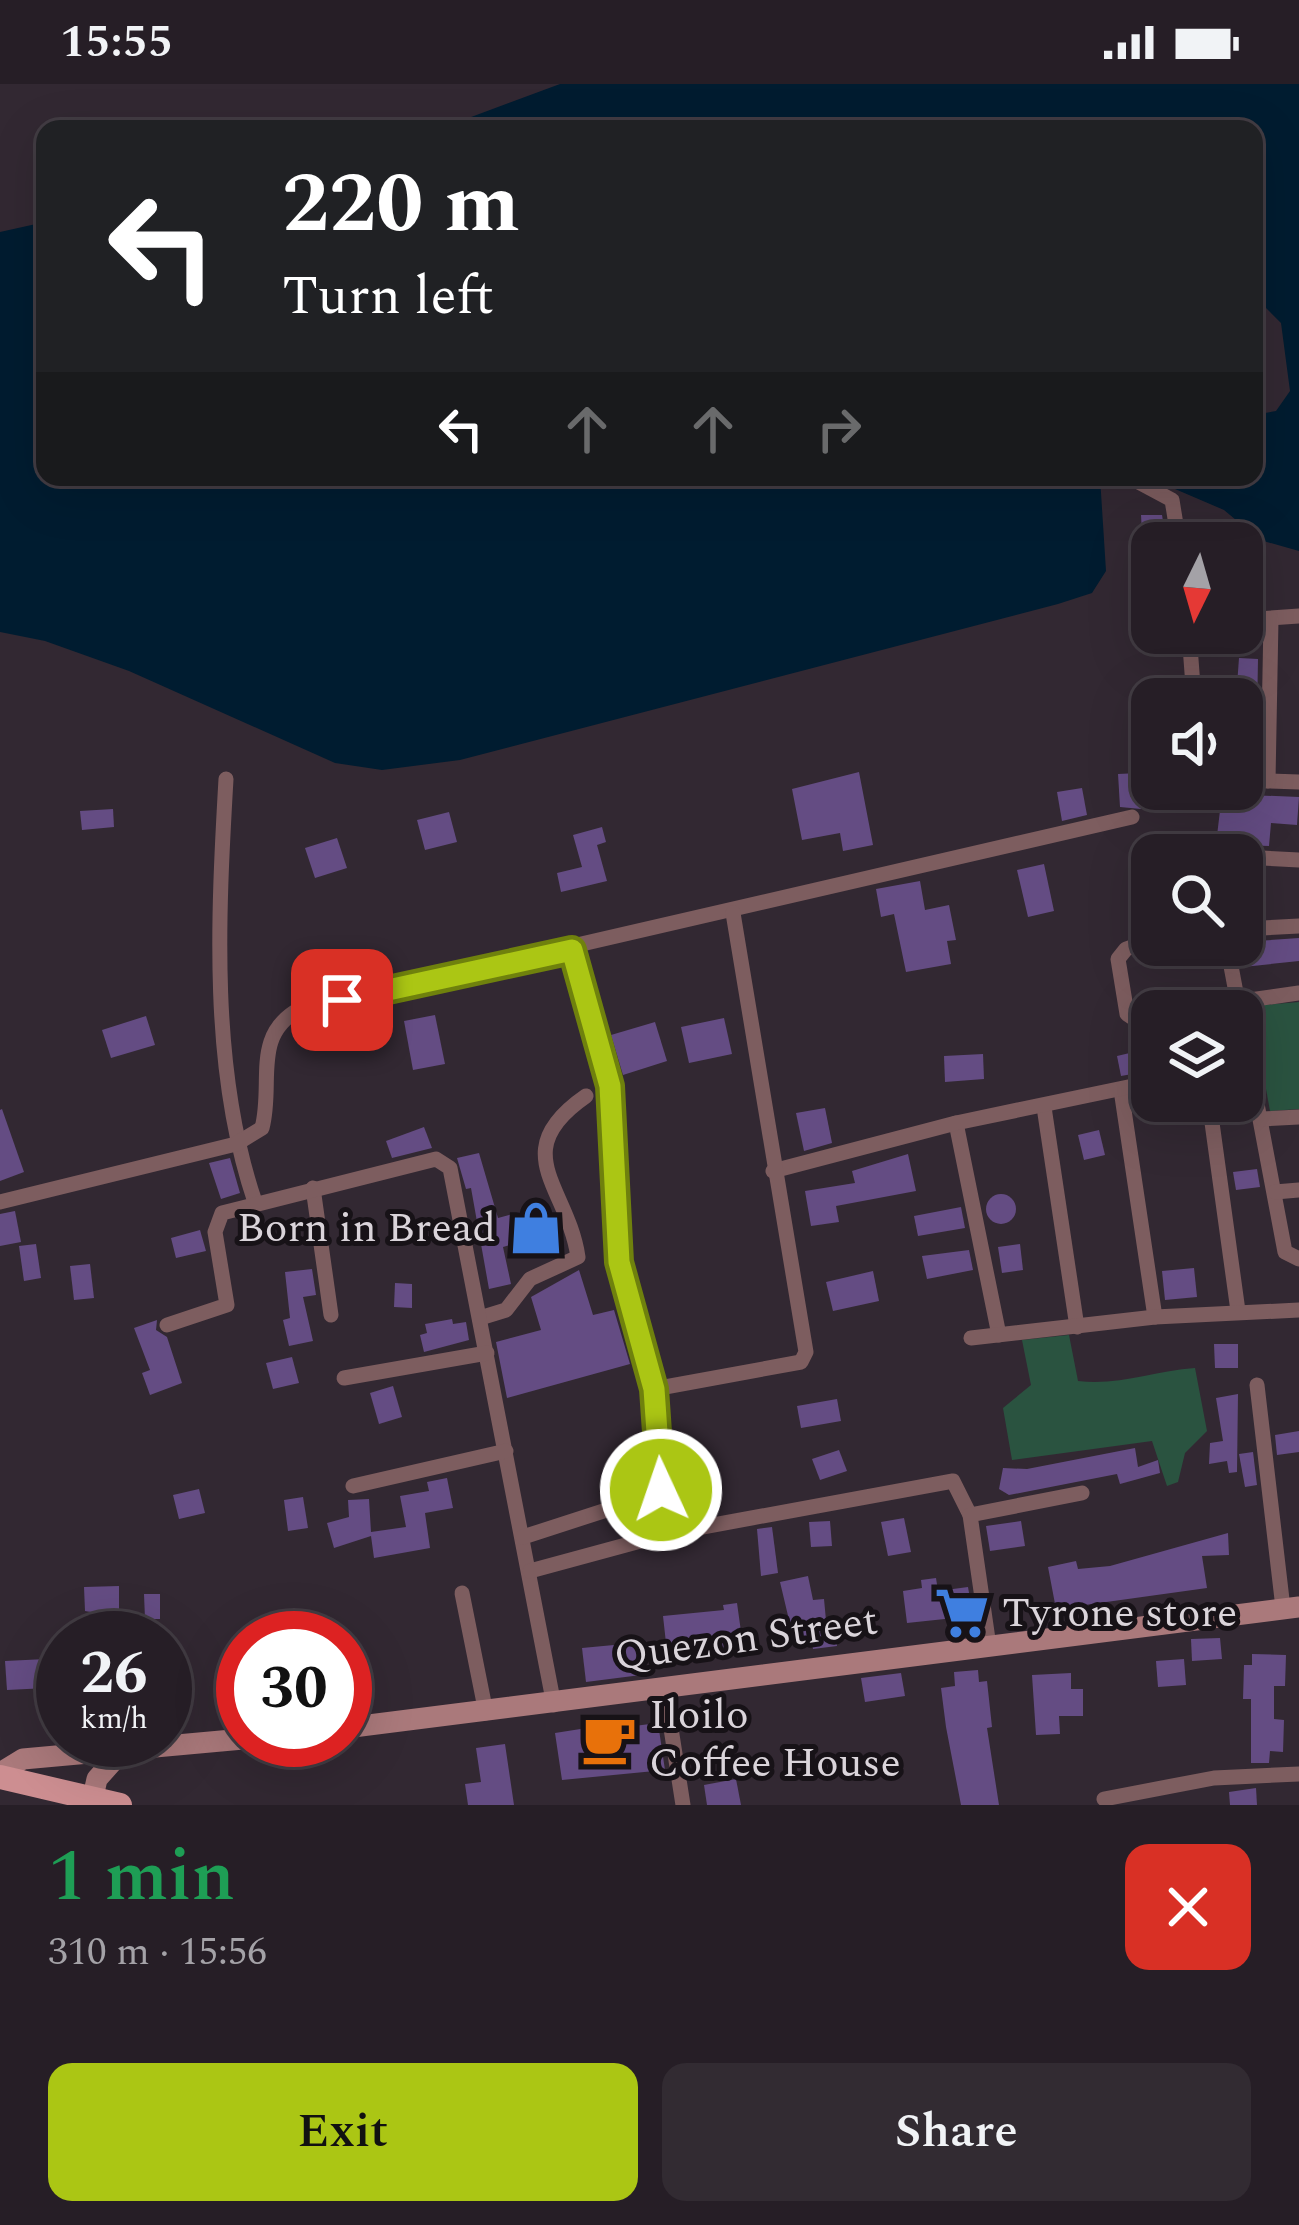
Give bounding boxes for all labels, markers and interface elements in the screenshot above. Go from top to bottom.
text: 15:55 [60,8,173,77]
text: 220 m [282,141,520,269]
icon: left [84,168,240,324]
text: Turn left [282,256,494,338]
icon: left [428,396,494,462]
icon: ahead [554,396,620,462]
icon: ahead [680,396,746,462]
icon: right [806,396,872,462]
north arrow [1131,522,1263,654]
map controls [1131,522,1263,1122]
button: sound [1131,678,1263,810]
button: search [1131,834,1263,966]
pin [291,949,393,1051]
icon: arrive [309,967,375,1033]
button: layers [1131,990,1263,1122]
place label: Born in Bread [237,1197,496,1260]
shop icon: Born in Bread [507,1199,565,1257]
position arrow [598,1427,724,1553]
place label: Tyrone store [1002,1582,1237,1645]
supermarket icon: Tyrone store [933,1584,991,1642]
street label: Quezon Street [610,1589,882,1689]
speed limit sign: 30 [216,1611,372,1767]
text: 26 [80,1628,148,1720]
place label: Iloilo Coffee House [649,1684,901,1795]
text: km/h [80,1696,148,1742]
cafe icon: Iloilo Coffee House [580,1710,638,1768]
text: 1 min [48,1823,235,1932]
button: close [1125,1844,1251,1970]
text: 310 m · 15:56 [48,1923,267,1982]
button: Exit [48,2063,638,2201]
button: Share [662,2063,1251,2201]

